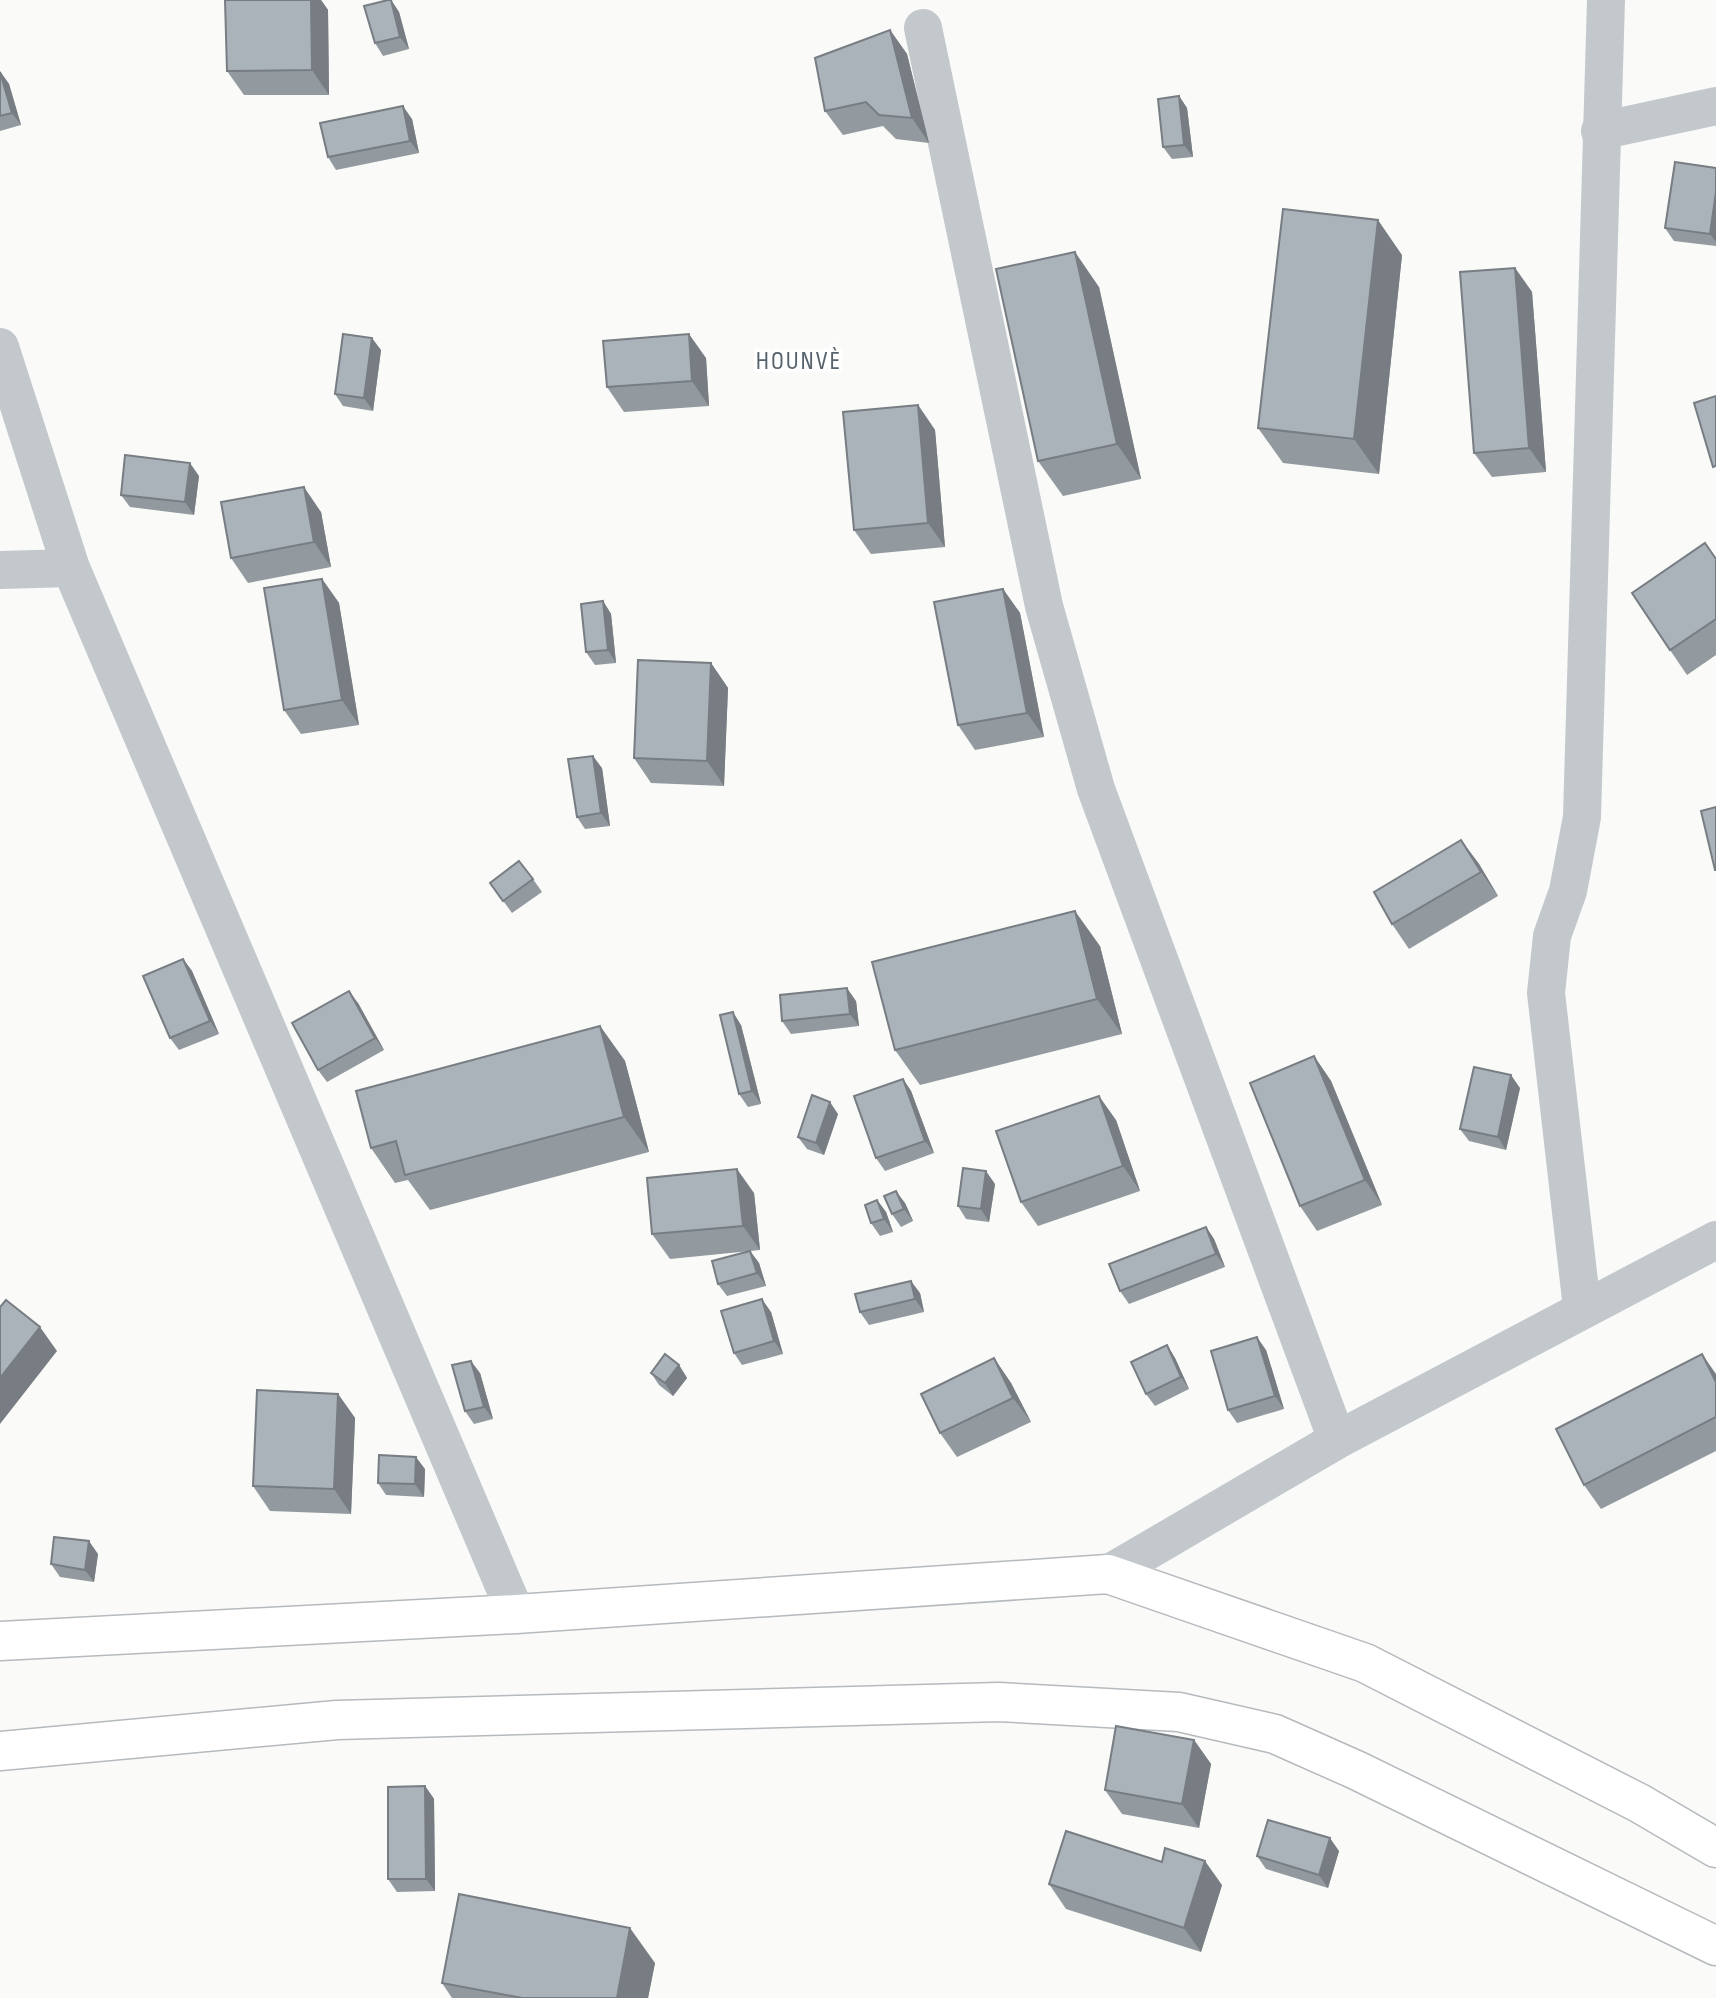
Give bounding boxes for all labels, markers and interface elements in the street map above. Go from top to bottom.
district label: HOUNVÈ [756,346,842,377]

